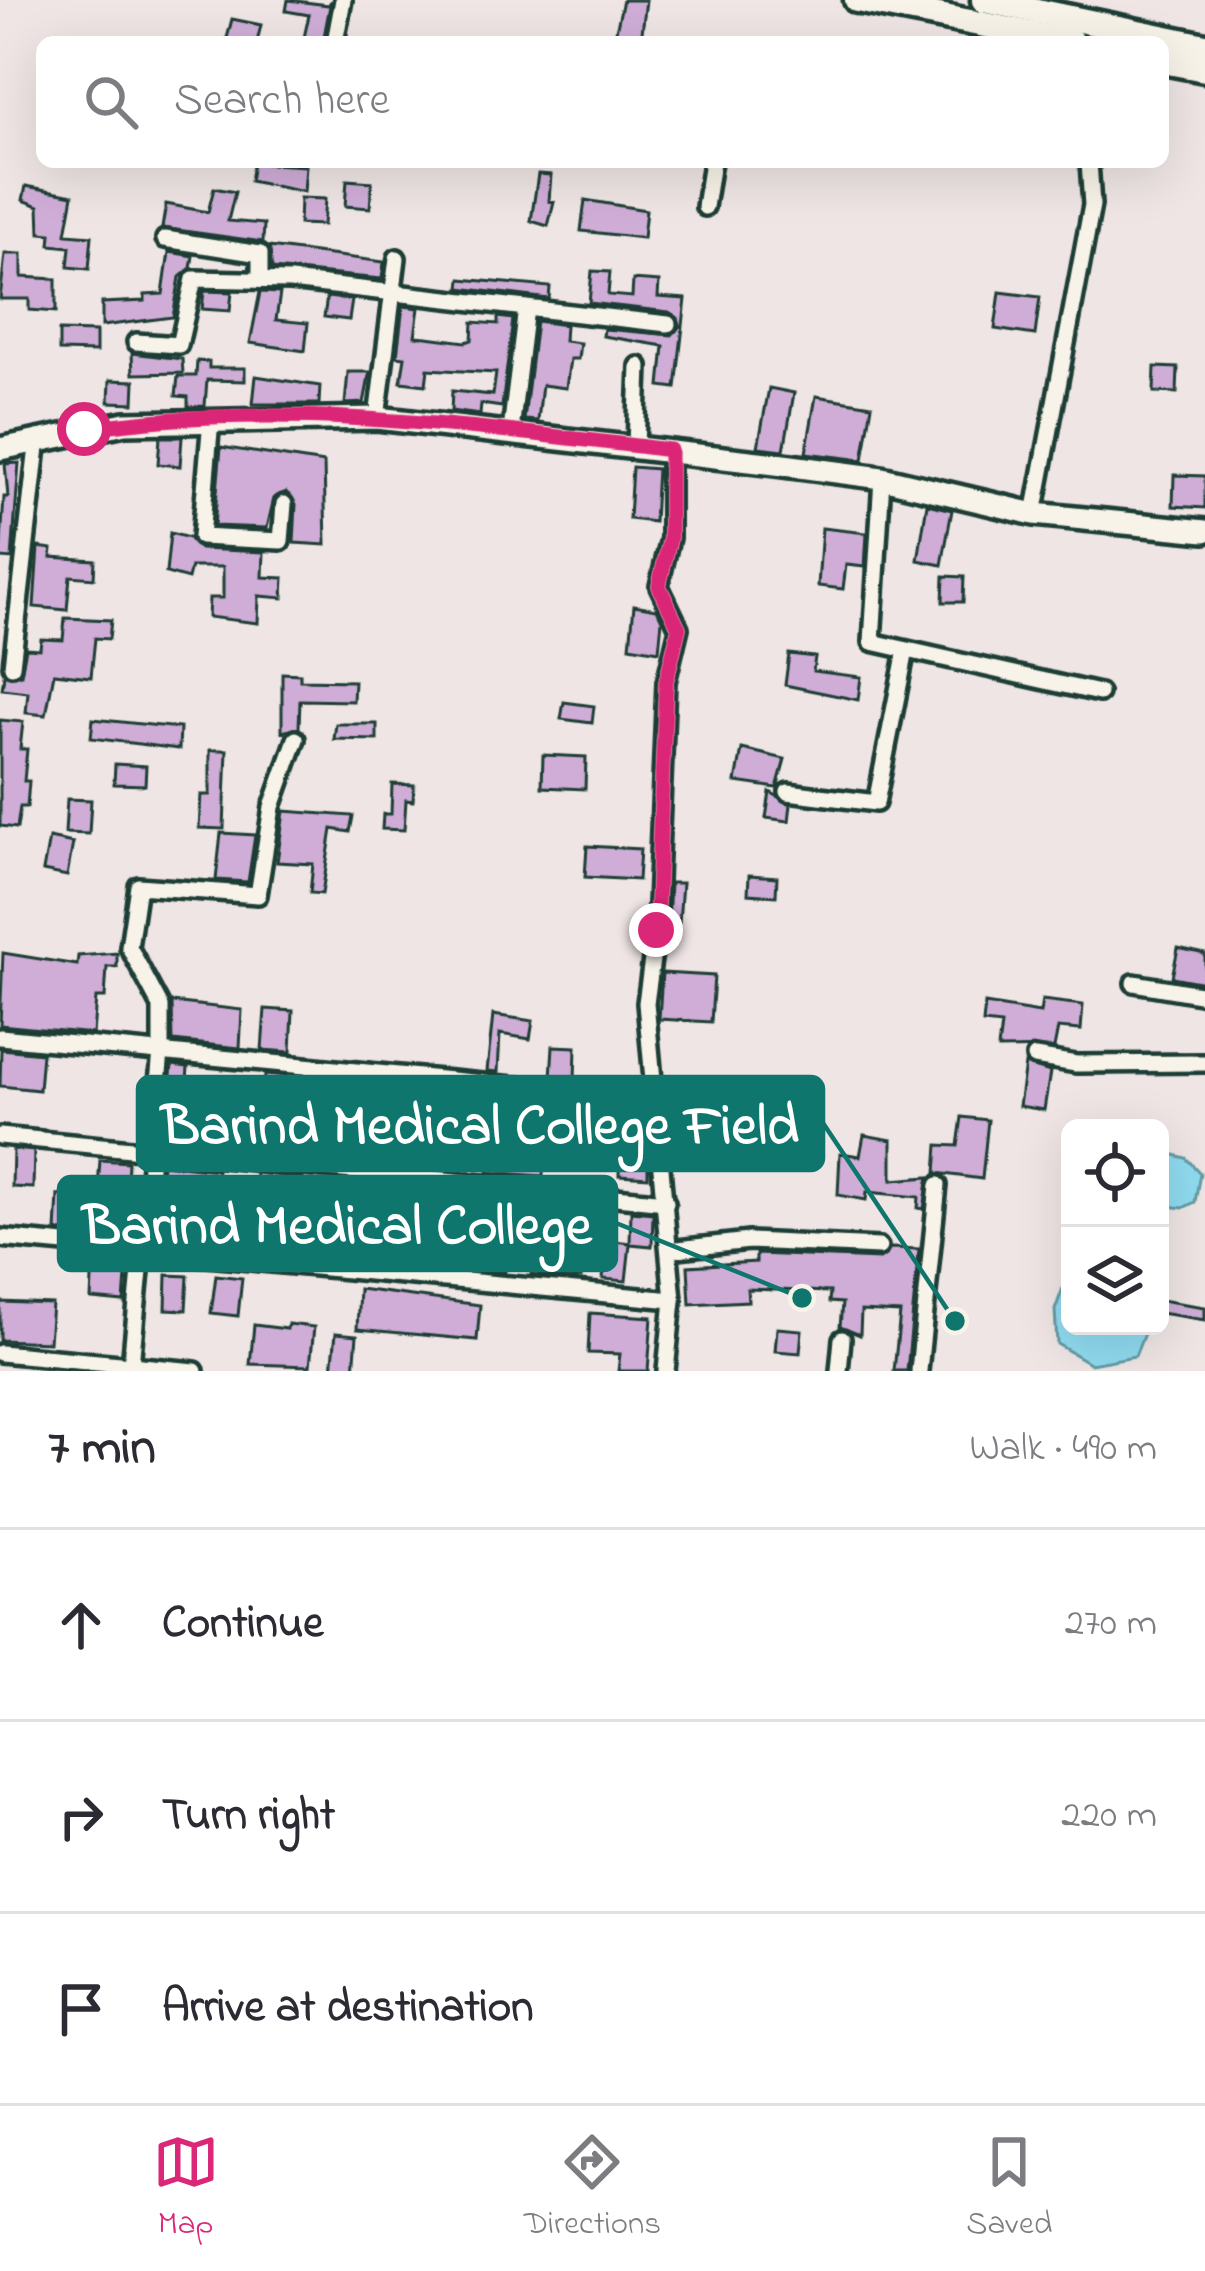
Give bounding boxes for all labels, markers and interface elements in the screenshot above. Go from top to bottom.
search box [36,36,1169,168]
icon: search [78,69,144,135]
text: Search here [174,69,390,135]
route start [57,402,111,456]
route end [629,903,683,957]
callout: Barind Medical College Field [138,1077,823,1170]
text: Barind Medical College Field [158,1088,799,1172]
map controls [1061,1119,1169,1335]
button: locate [1061,1119,1169,1227]
callout: Barind Medical College [59,1177,616,1270]
text: Barind Medical College [80,1188,593,1272]
button: layers [1061,1227,1169,1335]
text: 7 min [48,1412,156,1487]
text: Walk · 490 m [970,1421,1157,1478]
icon: ahead [48,1592,114,1658]
text: Continue [162,1592,323,1658]
text: 270 m [1065,1596,1157,1653]
icon: right [48,1784,114,1850]
text: Turn right [162,1784,335,1850]
text: 220 m [1061,1788,1157,1845]
icon: arrive [48,1976,114,2042]
text: Arrive at destination [162,1976,533,2042]
tab: Map [153,2129,219,2249]
tab: Directions [524,2129,661,2249]
tab: Saved [966,2129,1052,2249]

